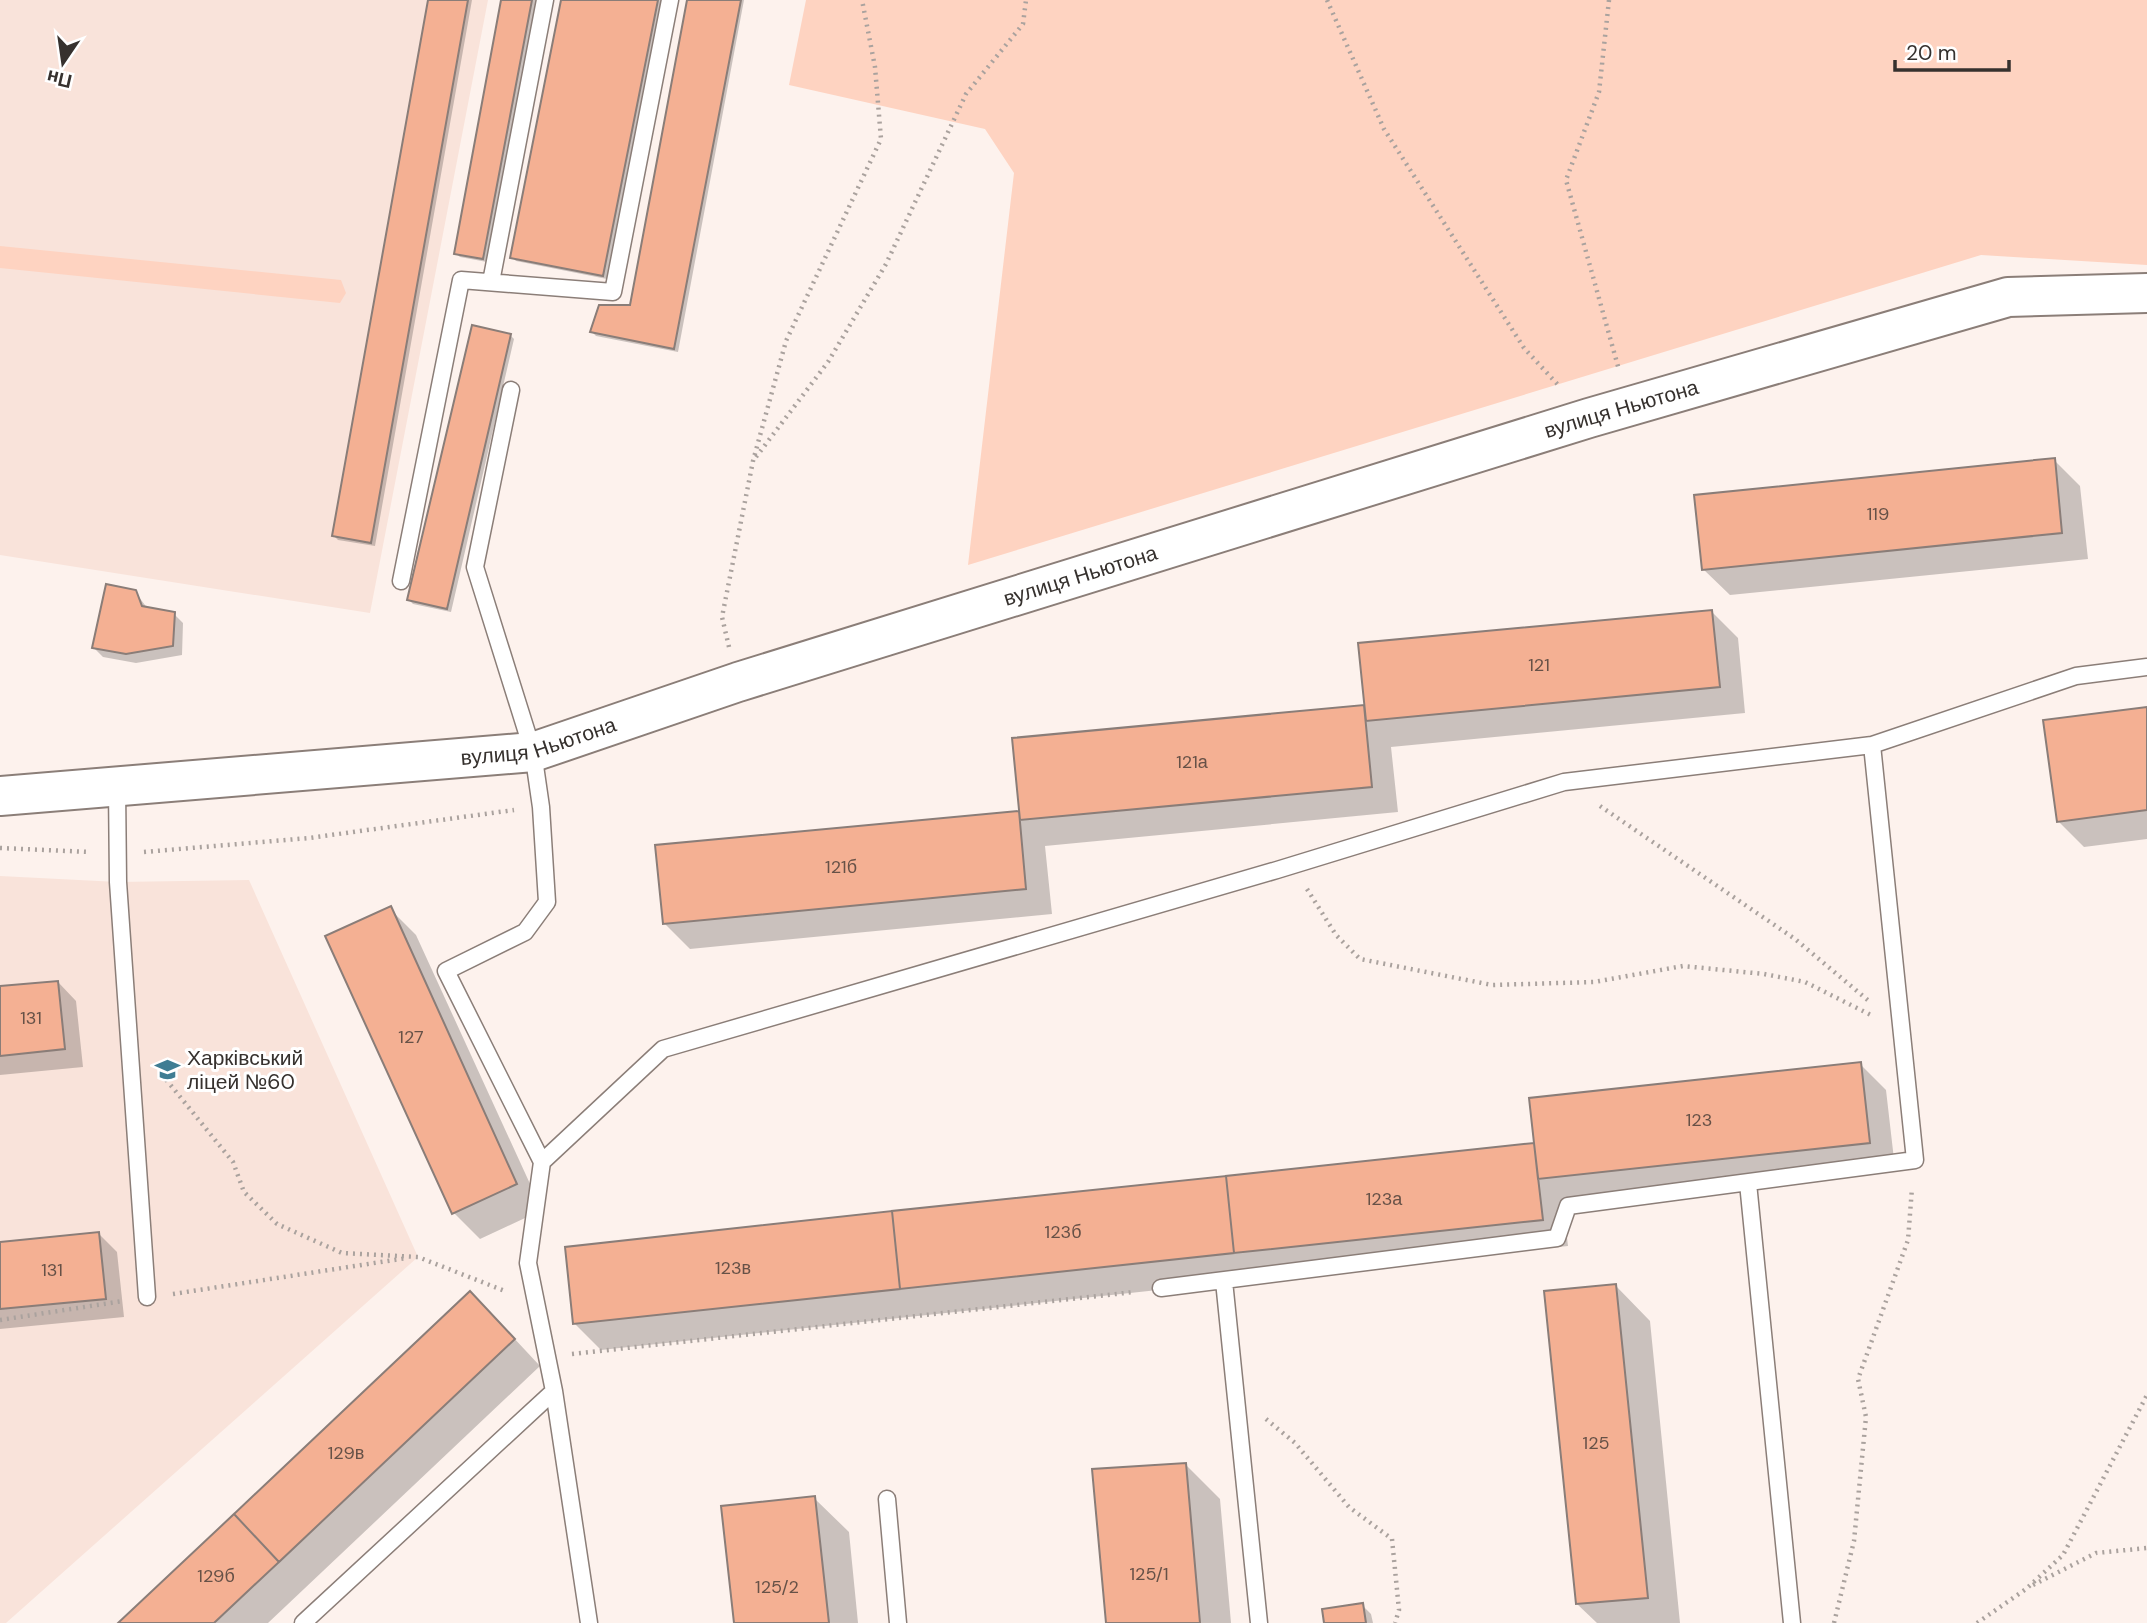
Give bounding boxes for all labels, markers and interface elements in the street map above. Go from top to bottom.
north arrow [28,28,98,98]
scale bar [1895,28,2009,72]
text: 20 m [1906,39,1957,67]
text: Пн [44,64,74,94]
street label: вулиця Ньютона [1541,373,1702,445]
house number: 119 [1867,502,1889,526]
street label: вулиця Ньютона [1000,539,1161,613]
house number: 121 [1528,653,1550,677]
street label: вулиця Ньютона [460,711,620,772]
house number: 121а [1176,750,1209,774]
house number: 121б [825,855,857,879]
house number: 131 [20,1006,42,1030]
house number: 127 [398,1025,424,1049]
place label: Харківський ліцей №60 [187,1044,303,1096]
school or university icon: Харківський ліцей №60 [153,1056,181,1084]
house number: 123 [1686,1108,1712,1132]
house number: 123а [1366,1187,1403,1211]
house number: 123б [1045,1220,1081,1244]
house number: 123в [715,1256,751,1280]
house number: 131 [41,1258,63,1282]
house number: 125 [1583,1431,1609,1455]
house number: 129в [328,1441,364,1465]
house number: 125/1 [1129,1562,1169,1586]
house number: 129б [197,1564,235,1588]
house number: 125/2 [755,1575,799,1599]

